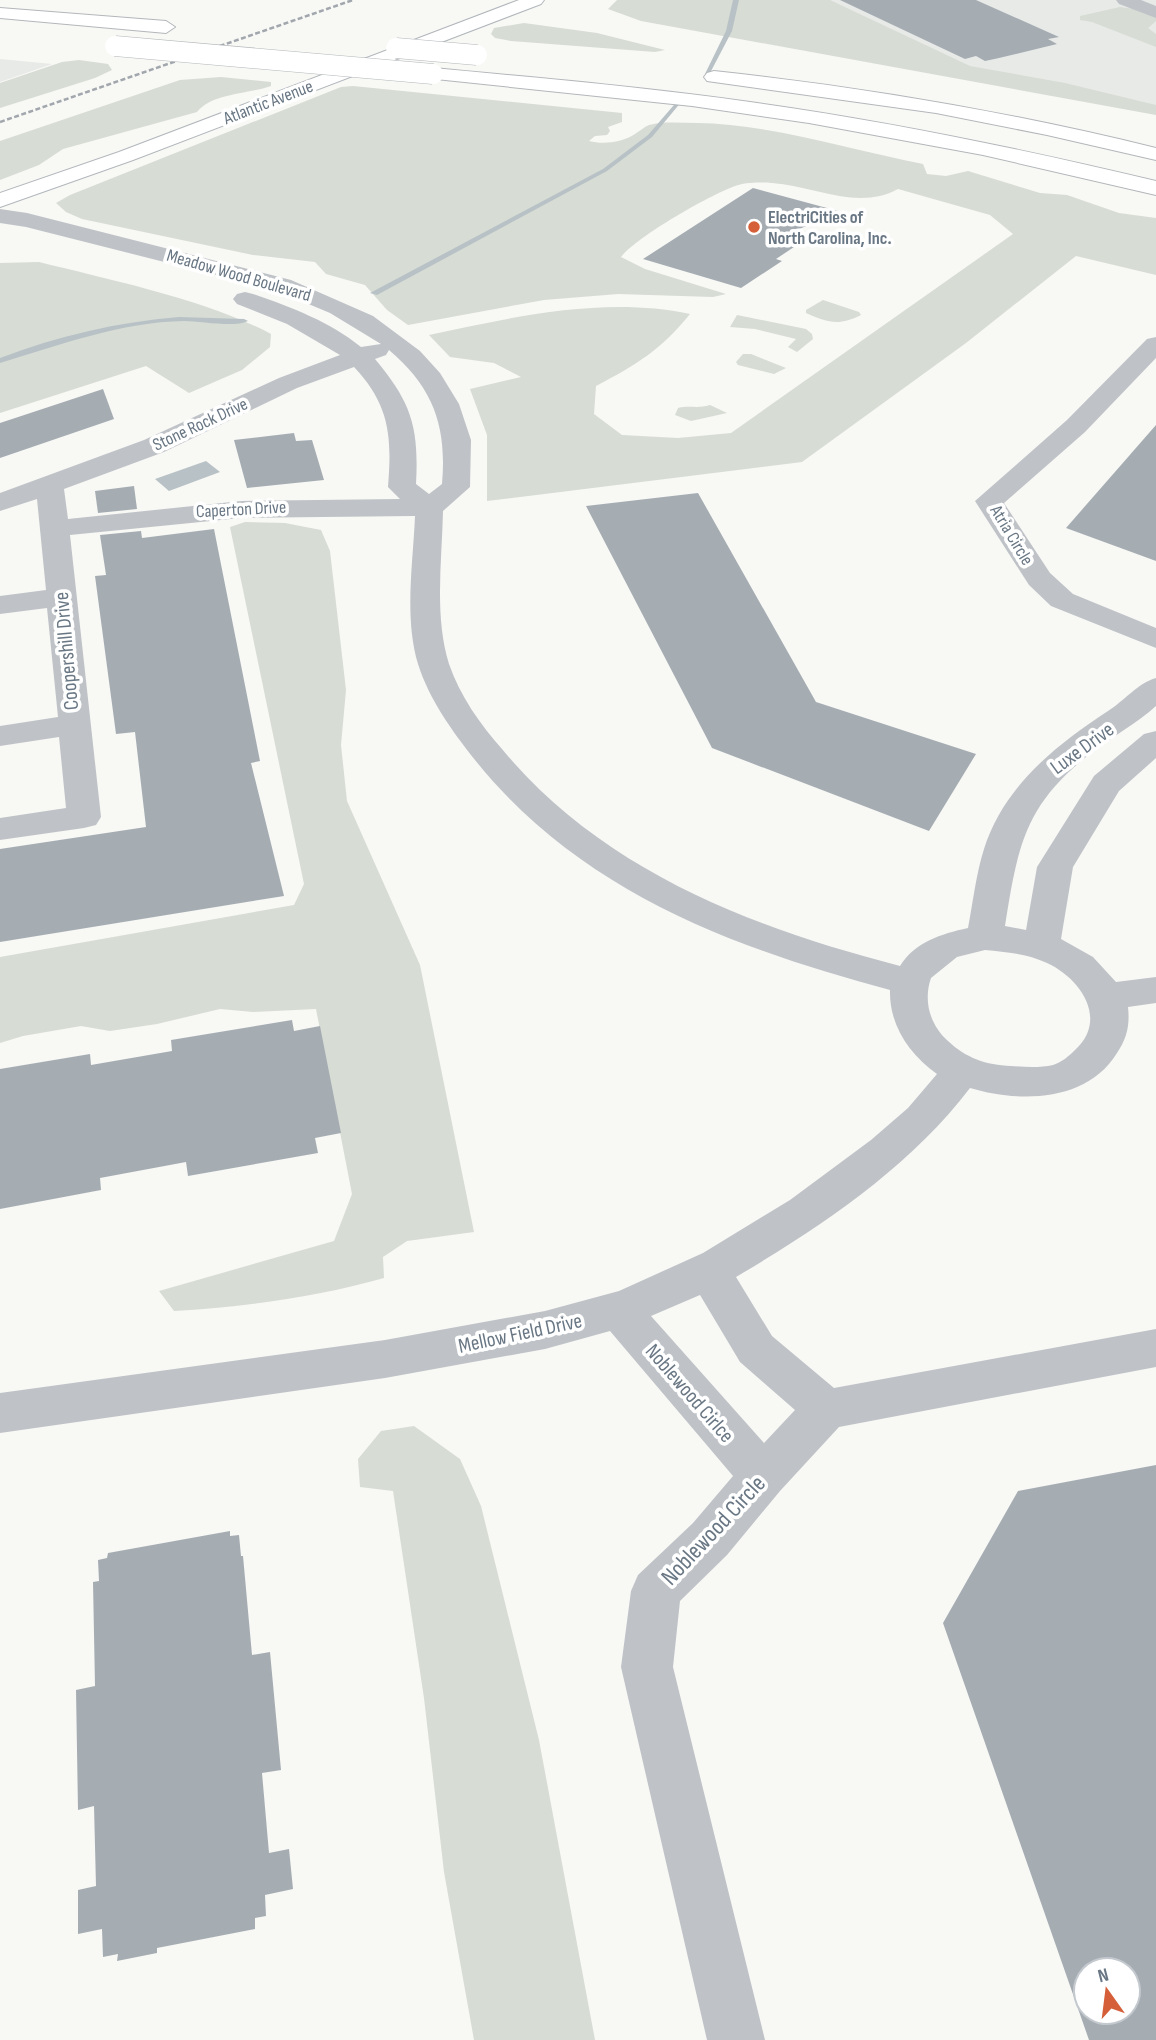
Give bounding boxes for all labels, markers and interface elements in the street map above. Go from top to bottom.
street label: Atlantic Avenue [219,76,316,130]
place label: ElectriCities of North Carolina, Inc. [768,207,892,249]
marker: ElectriCities of North Carolina, Inc. [746,219,762,235]
street label: Meadow Wood Boulevard [164,245,313,306]
street label: Stone Rock Drive [149,393,251,456]
street label: Caperton Drive [195,497,287,522]
street label: Atria Circle [985,501,1038,569]
street label: Coopershill Drive [49,591,84,711]
street label: Luxe Drive [1046,717,1119,780]
street label: Mellow Field Drive [456,1308,584,1359]
street label: Noblewood Cirlce [640,1339,739,1448]
street label: Noblewood Circle [655,1469,772,1591]
north arrow [1072,1956,1142,2026]
text: N [1096,1964,1111,1988]

